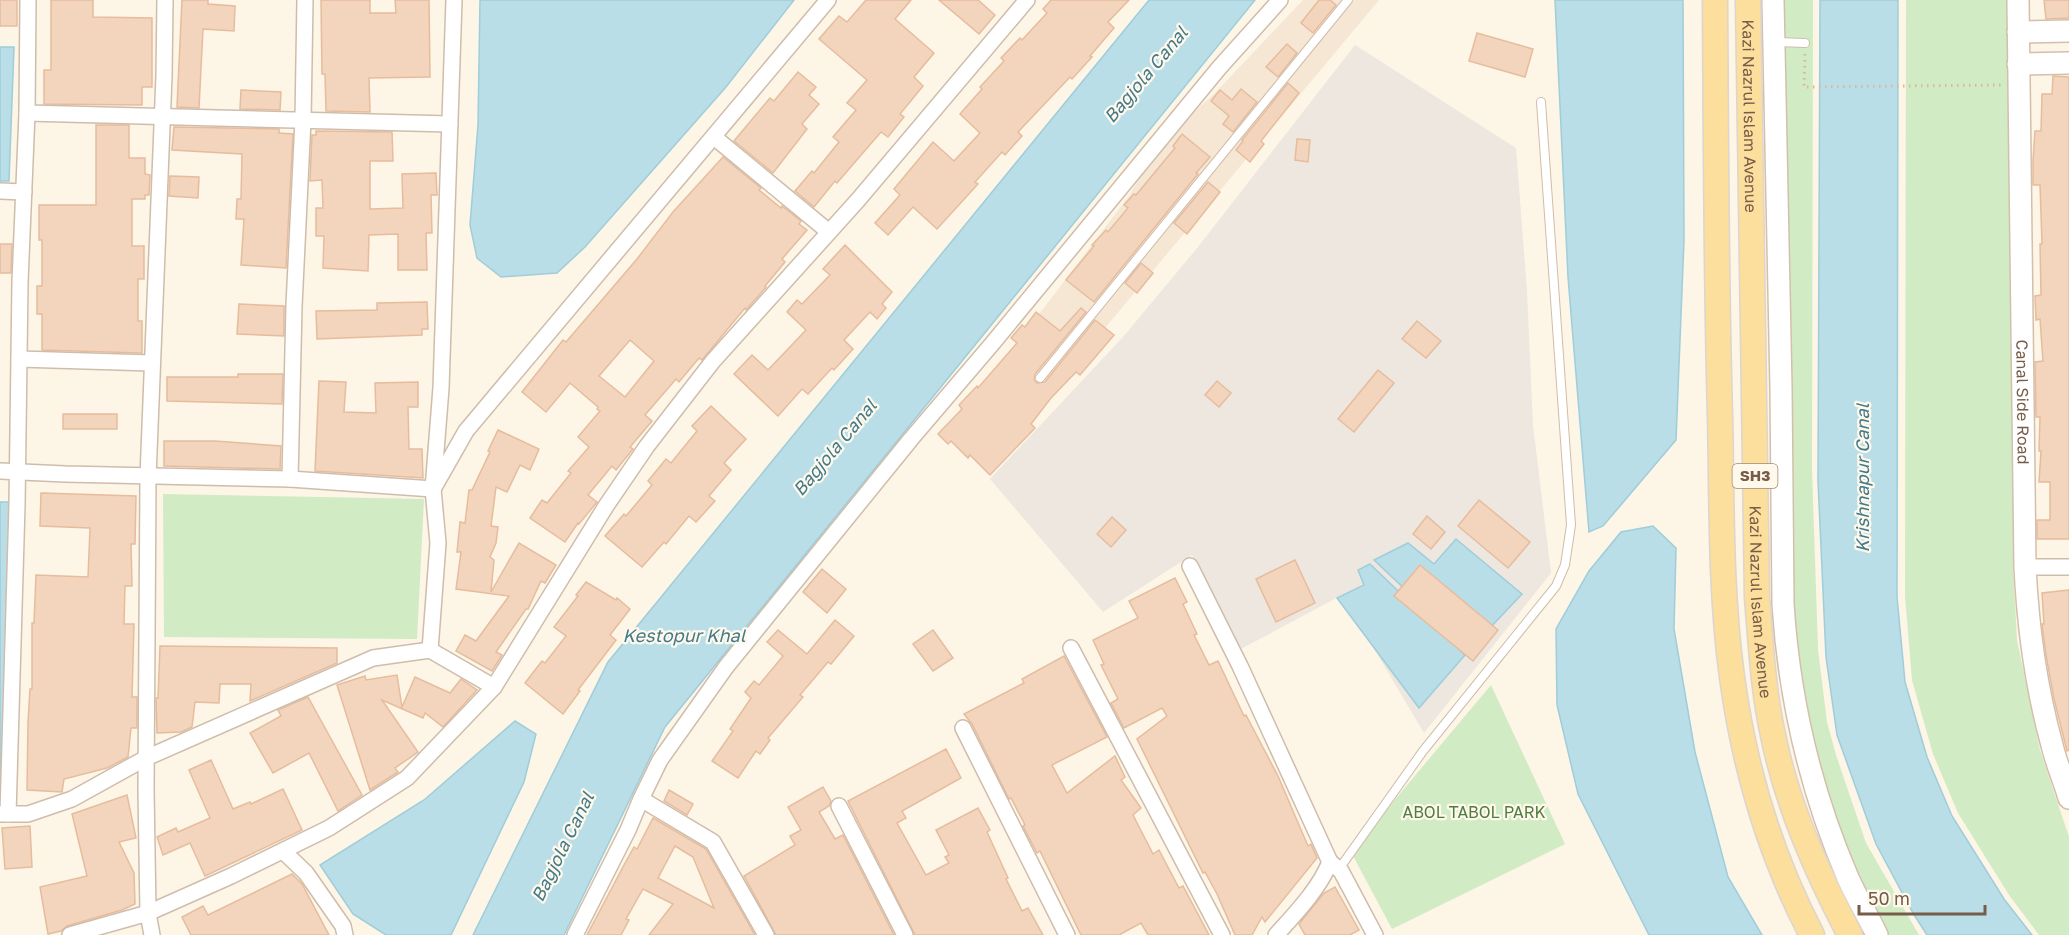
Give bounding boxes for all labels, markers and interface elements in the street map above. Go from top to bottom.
street label: Kazi Nazrul Islam Avenue [1738,19,1761,213]
water label: Bagjola Canal [1099,21,1193,127]
street label: Canal Side Road [2012,339,2034,465]
water label: Bagjola Canal [788,394,882,500]
water label: Krishnapur Canal [1851,402,1873,553]
road number: SH3 [1732,464,1778,488]
street label: Kazi Nazrul Islam Avenue [1746,505,1776,699]
water label: Kestopur Khal [623,624,747,646]
water label: Bagjola Canal [526,787,599,905]
park label: ABOL TABOL PARK [1402,802,1546,822]
scale bar [1859,878,1985,916]
text: 50 m [1868,887,1910,909]

